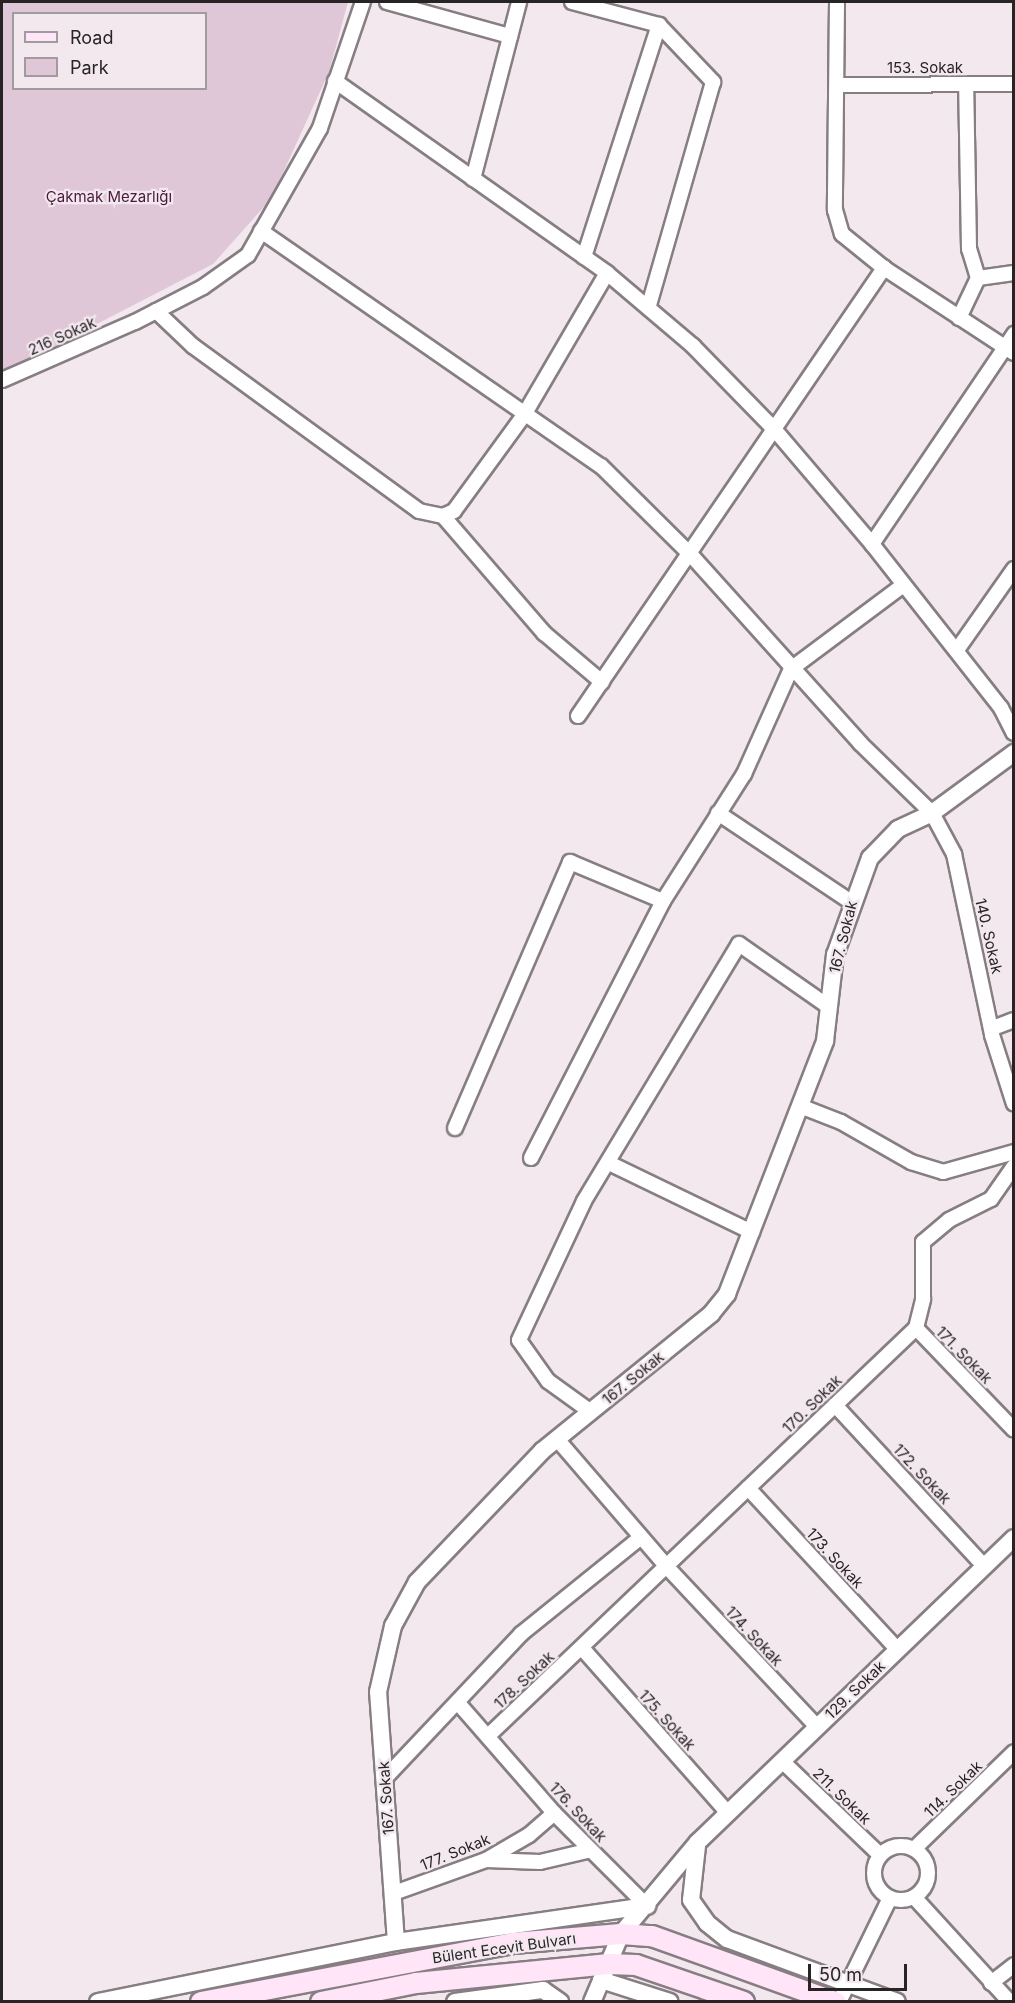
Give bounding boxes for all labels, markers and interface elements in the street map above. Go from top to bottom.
legend [12,12,207,90]
text: Road [70,27,113,48]
text: Park [70,57,109,78]
street label: 153. Sokak [887,59,963,77]
park label: Çakmak Mezarlığı [46,188,172,206]
street label: 216 Sokak [25,313,99,359]
street label: 140. Sokak [972,897,1006,975]
street label: 167. Sokak [825,899,861,975]
street label: 171. Sokak [932,1323,996,1387]
street label: 167. Sokak [599,1348,667,1408]
street label: 170. Sokak [779,1371,845,1437]
street label: 172. Sokak [890,1440,954,1508]
street label: 173. Sokak [803,1524,867,1592]
street label: 174. Sokak [722,1602,786,1670]
street label: 178. Sokak [490,1648,558,1712]
street label: 129. Sokak [821,1657,889,1723]
street label: 175. Sokak [635,1686,699,1754]
street label: 114. Sokak [920,1757,986,1821]
street label: 167. Sokak [374,1760,398,1836]
street label: 211. Sokak [809,1764,875,1828]
street label: 176. Sokak [546,1778,610,1846]
street label: 177. Sokak [418,1830,492,1874]
street label: Bülent Ecevit Bulvarı [431,1929,577,1967]
scale bar [811,1952,910,1990]
text: 50 m [819,1964,862,1985]

